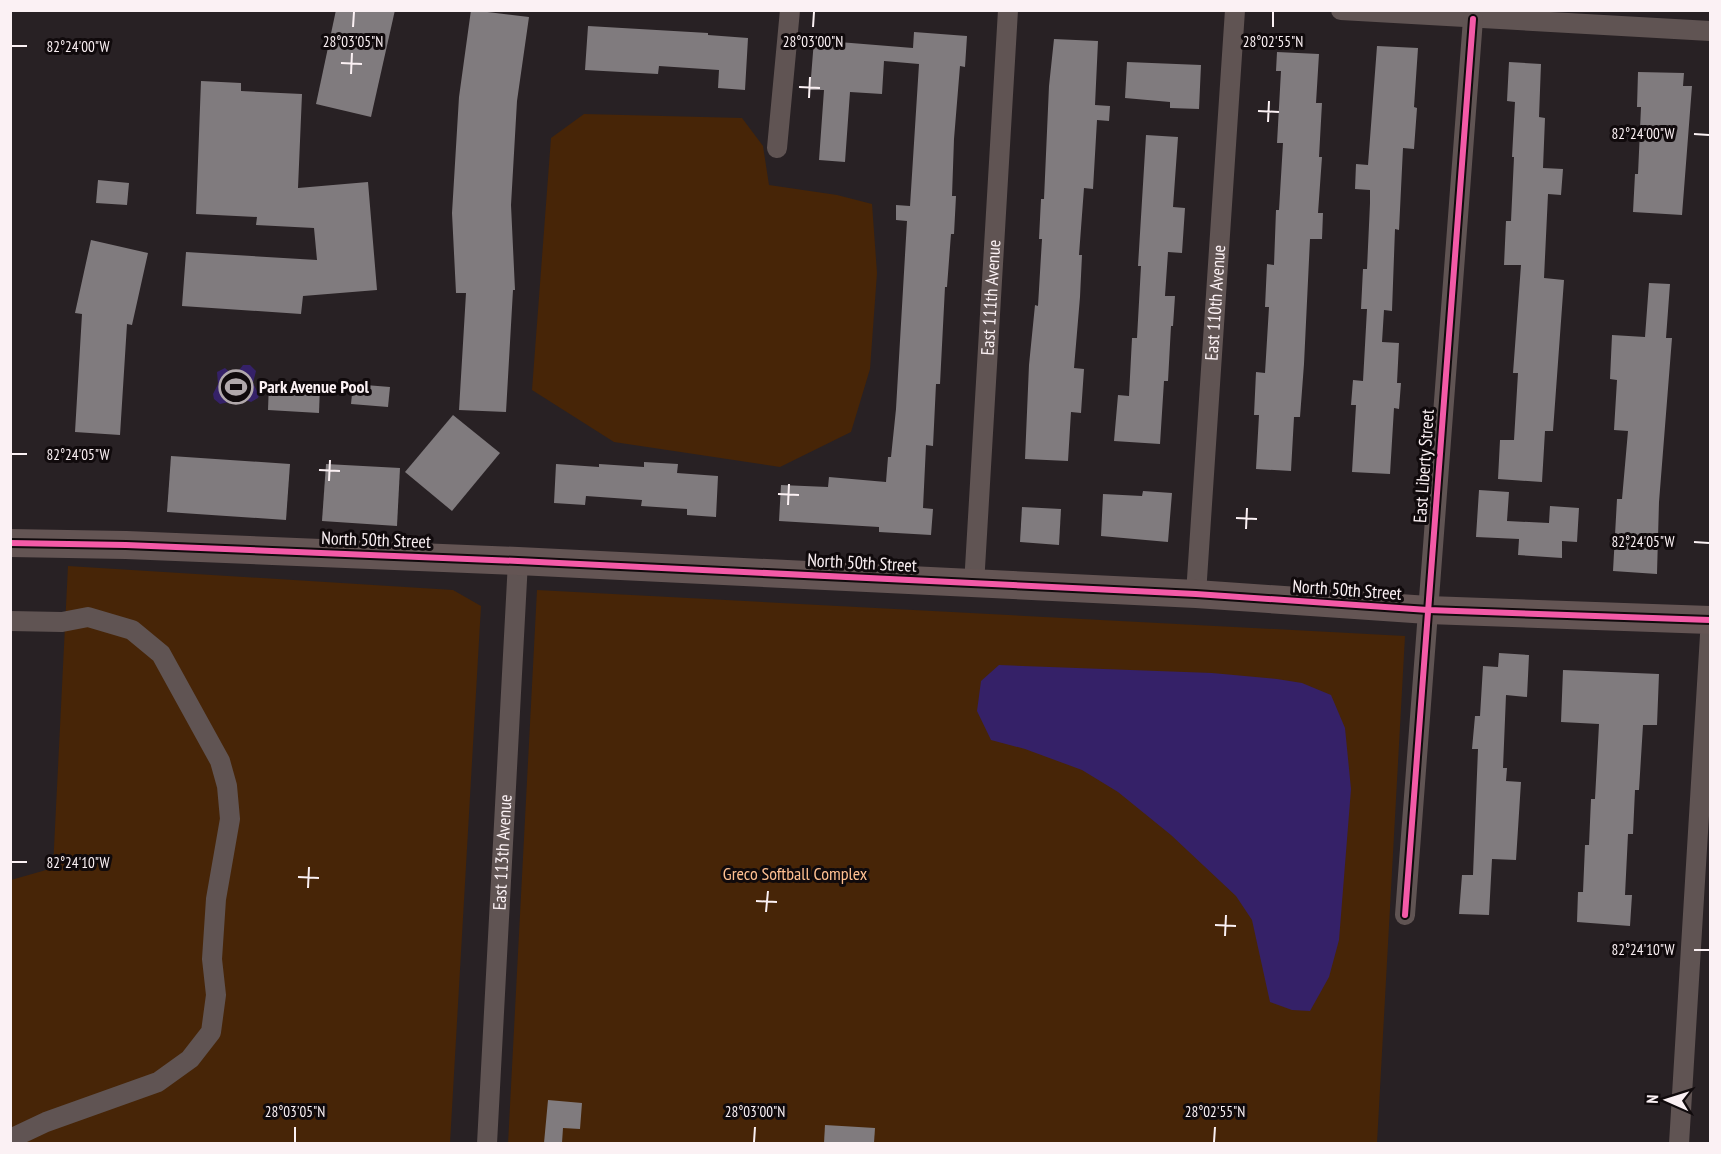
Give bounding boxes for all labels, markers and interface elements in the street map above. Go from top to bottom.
text: 28°03'05"N [323,32,383,51]
text: 28°03'00"N [783,32,843,51]
text: 28°02'55"N [1243,32,1303,51]
text: 82°24'00"W [46,37,110,56]
text: 82°24'00"W [1611,124,1675,143]
street label: East 111th Avenue [976,239,1005,356]
street label: East 110th Avenue [1200,244,1230,361]
sports icon: Park Avenue Pool [218,369,254,405]
place label: Park Avenue Pool [259,375,369,398]
street label: East Liberty Street [1408,408,1439,524]
text: 82°24'05"W [46,445,110,464]
street label: North 50th Street [321,526,431,553]
text: 82°24'05"W [1611,532,1675,551]
street label: North 50th Street [807,548,917,577]
street label: North 50th Street [1292,574,1403,605]
street label: East 113th Avenue [487,794,517,911]
text: 82°24'10"W [46,853,110,872]
park label: Greco Softball Complex [723,862,868,885]
text: 82°24'10"W [1611,940,1675,959]
north arrow [1637,1070,1697,1130]
text: N [1642,1094,1662,1104]
text: 28°03'05"N [265,1102,325,1121]
text: 28°03'00"N [725,1102,785,1121]
text: 28°02'55"N [1185,1102,1245,1121]

